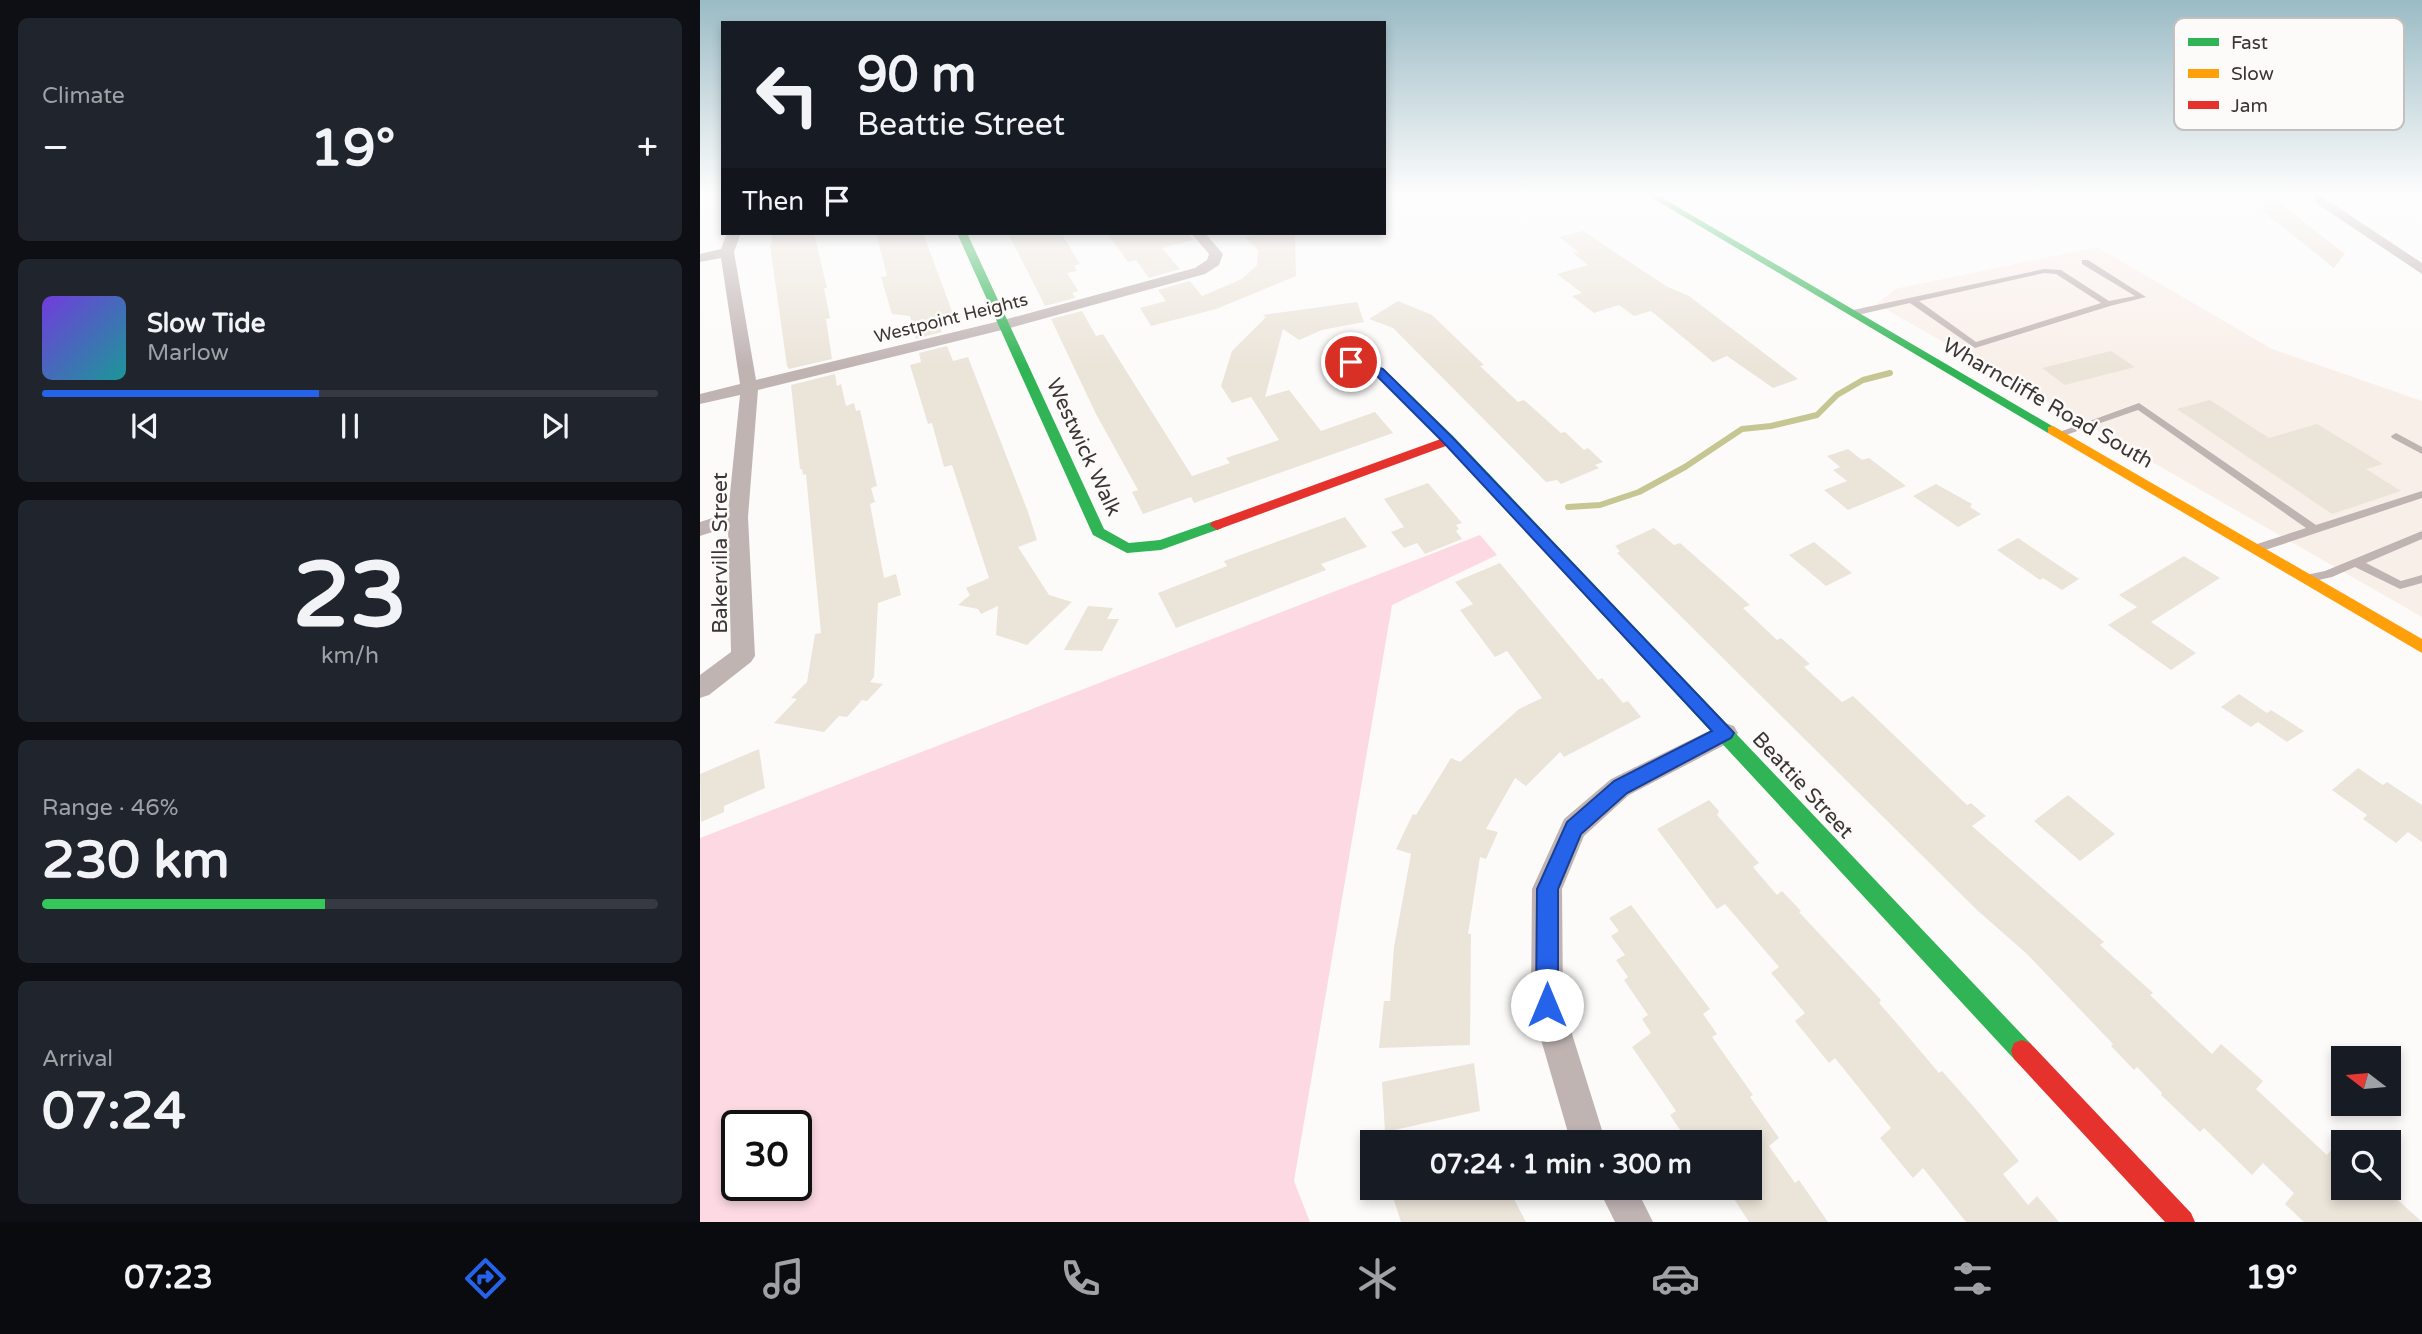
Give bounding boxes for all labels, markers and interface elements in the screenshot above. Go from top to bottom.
legend [2174,18,2404,130]
text: Fast [2231,32,2268,54]
text: 90 m [857,46,976,105]
icon: left [742,49,833,140]
text: Slow [2231,63,2274,85]
text: Climate [42,82,125,110]
text: Jam [2231,95,2268,117]
text: Beattie Street [857,106,1065,144]
text: 19° [310,117,395,180]
text: − [42,125,69,171]
text: + [637,125,658,171]
icon: arrive [818,182,856,220]
text: Then [742,186,804,217]
street label: Westpoint Heights [872,288,1030,348]
text: Slow Tide [147,308,265,339]
pin [1321,332,1381,392]
street label: Wharncliffe Road South [1938,333,2157,474]
text: Marlow [147,339,229,367]
icon: arrive [1332,343,1370,381]
street label: Westwick Walk [1041,374,1126,520]
icon: previous [126,407,164,445]
icon: pause [331,407,369,445]
icon: next [536,407,574,445]
street label: Bakervilla Street [708,472,733,634]
text: 23 [293,541,407,651]
text: km/h [321,642,379,670]
street label: Beattie Street [1747,727,1858,844]
text: Range · 46% [42,794,178,822]
text: 230 km [42,829,230,892]
position arrow [1510,968,1584,1042]
text: Arrival [42,1045,113,1073]
north arrow [2331,1046,2401,1116]
map controls [2331,1046,2401,1200]
text: 07:24 [42,1080,186,1143]
speed limit sign: 30 [721,1110,812,1201]
button: search [2331,1130,2401,1200]
text: 07:24 · 1 min · 300 m [1430,1149,1692,1180]
icon: directions [461,1254,510,1303]
icon: music [759,1254,808,1303]
icon: phone [1056,1254,1105,1303]
icon: climate [1353,1254,1402,1303]
icon: car [1651,1254,1700,1303]
icon: filters [1948,1254,1997,1303]
text: 07:23 [124,1259,213,1297]
text: 19° [2245,1259,2298,1297]

